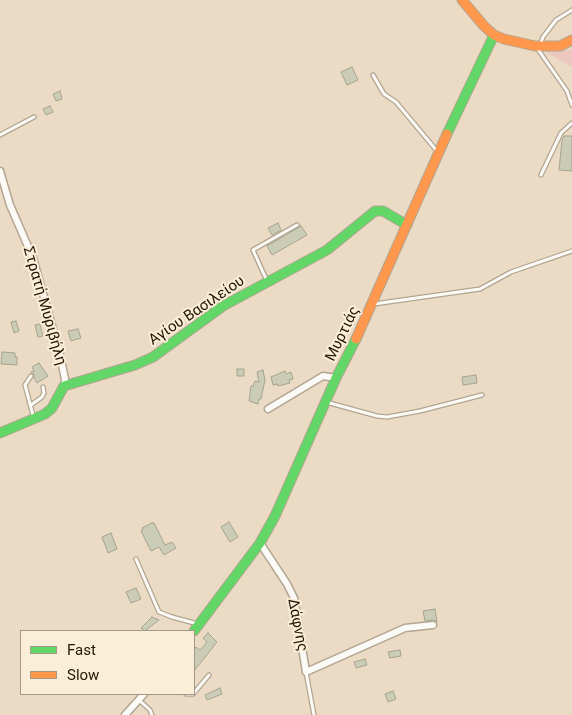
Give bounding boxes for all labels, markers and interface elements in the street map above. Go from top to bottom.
street label: Στρατή Μυριβήλη [18,245,70,367]
street label: Αγίου Βασιλείου [146,272,248,350]
street label: Μυρτιάς [322,304,364,364]
street label: Δάφνης [283,597,311,653]
legend [20,630,195,695]
text: Fast [67,641,96,659]
text: Slow [67,666,99,684]

